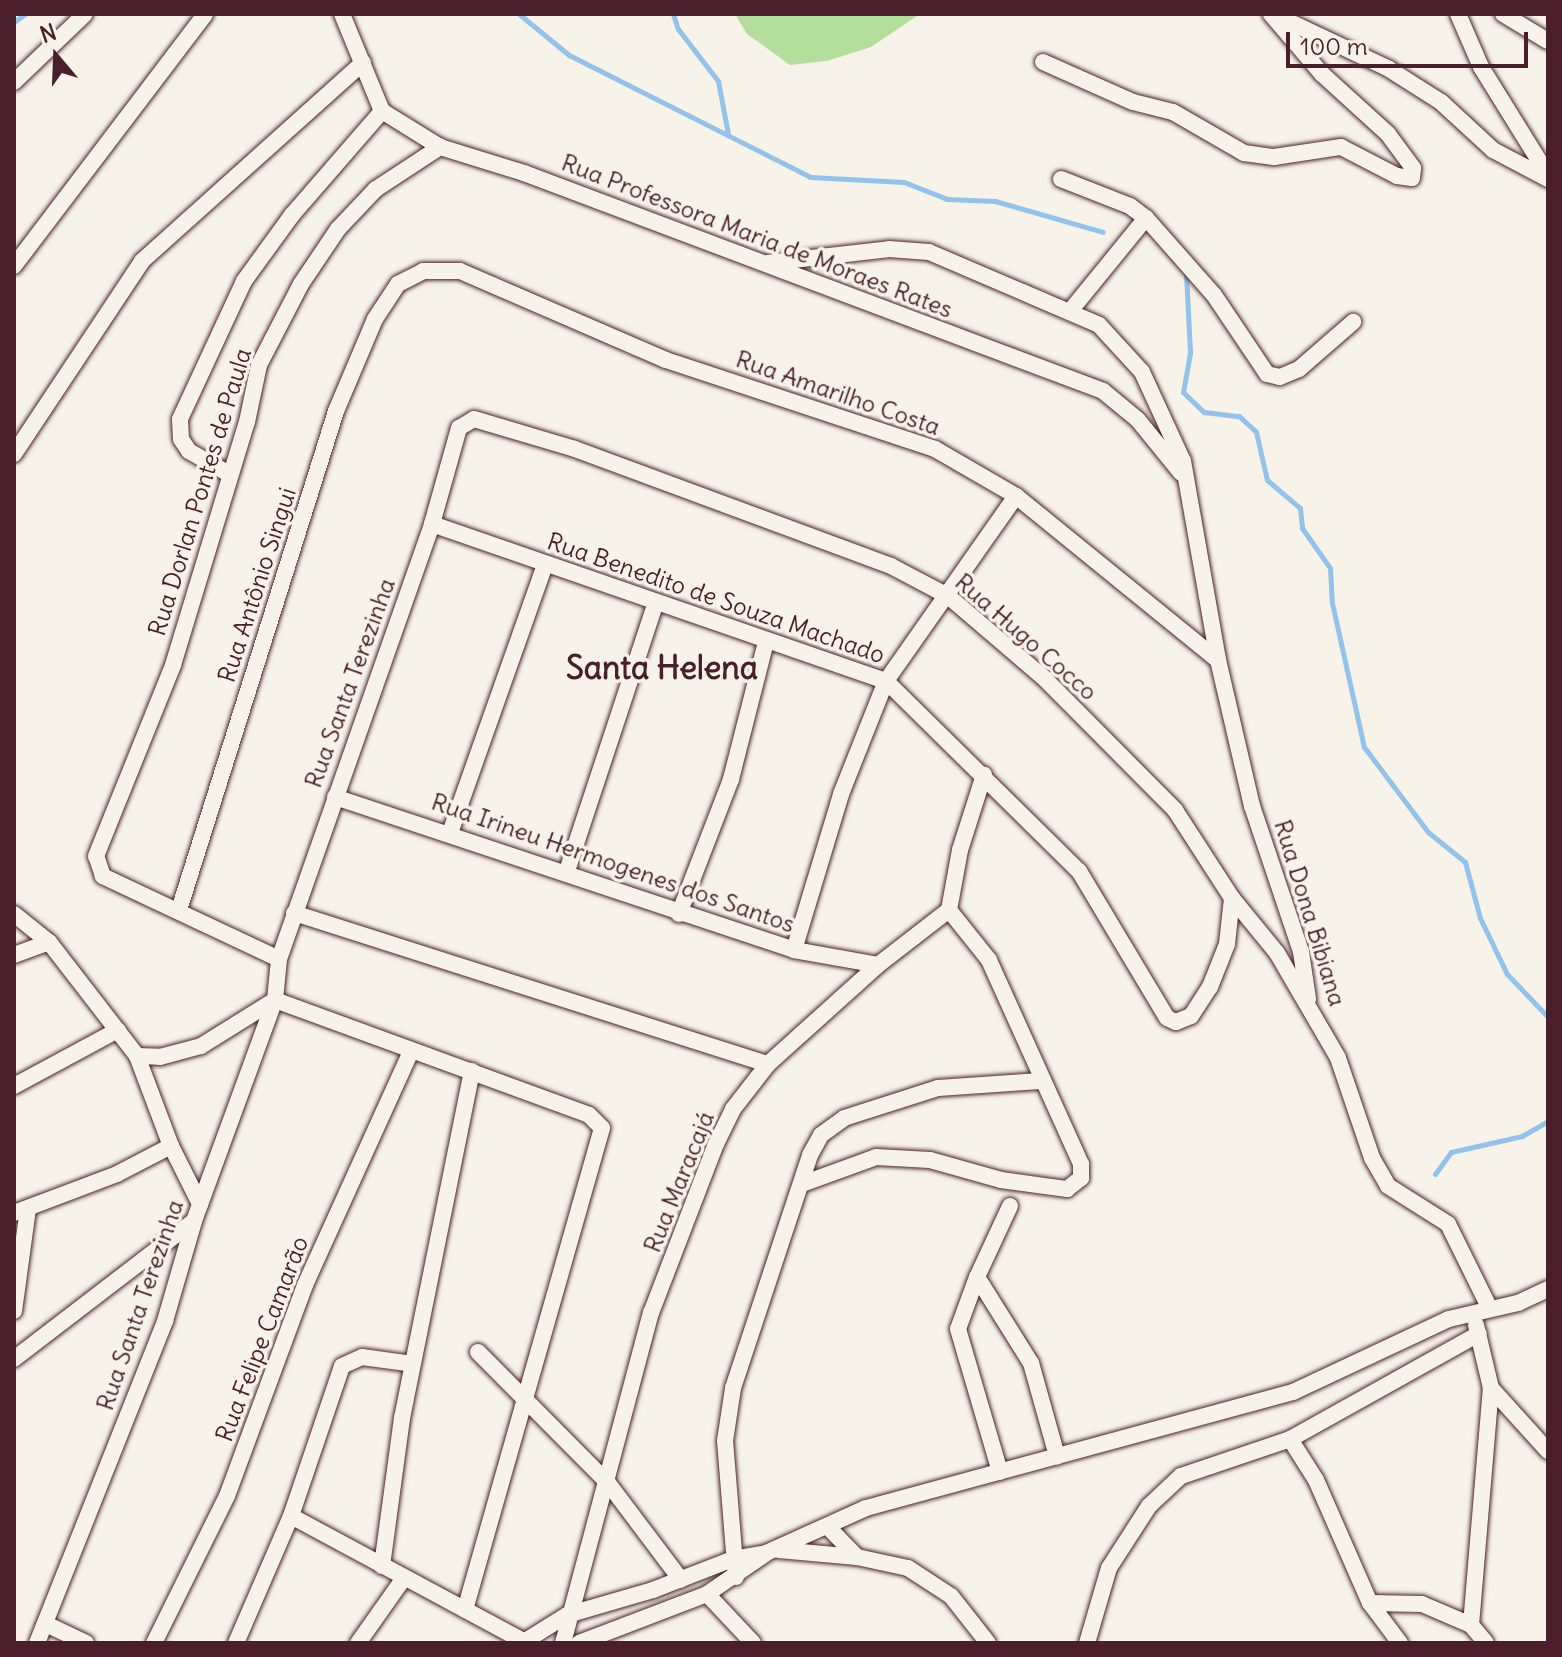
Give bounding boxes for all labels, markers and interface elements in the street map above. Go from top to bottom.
north arrow [16,16,96,96]
scale bar [1290,16,1532,66]
text: N [36,18,60,49]
text: 100 m [1300,31,1368,61]
street label: Rua Professora Maria de Moraes Rates [557,148,957,324]
street label: Rua Dorlan Pontes de Paula [143,345,257,639]
street label: Rua Amarilho Costa [732,345,944,441]
street label: Rua Antônio Singui [212,484,302,686]
street label: Rua Benedito de Souza Machado [543,527,889,669]
street label: Rua Hugo Cocco [949,568,1103,706]
street label: Rua Santa Terezinha [299,574,401,792]
district label: Santa Helena [566,649,758,687]
street label: Rua Irineu Hermogenes dos Santos [428,787,798,939]
street label: Rua Dona Bibiana [1268,816,1352,1010]
street label: Rua Maracajá [638,1107,720,1257]
street label: Rua Santa Terezinha [90,1196,190,1414]
street label: Rua Felipe Camarão [210,1232,314,1446]

